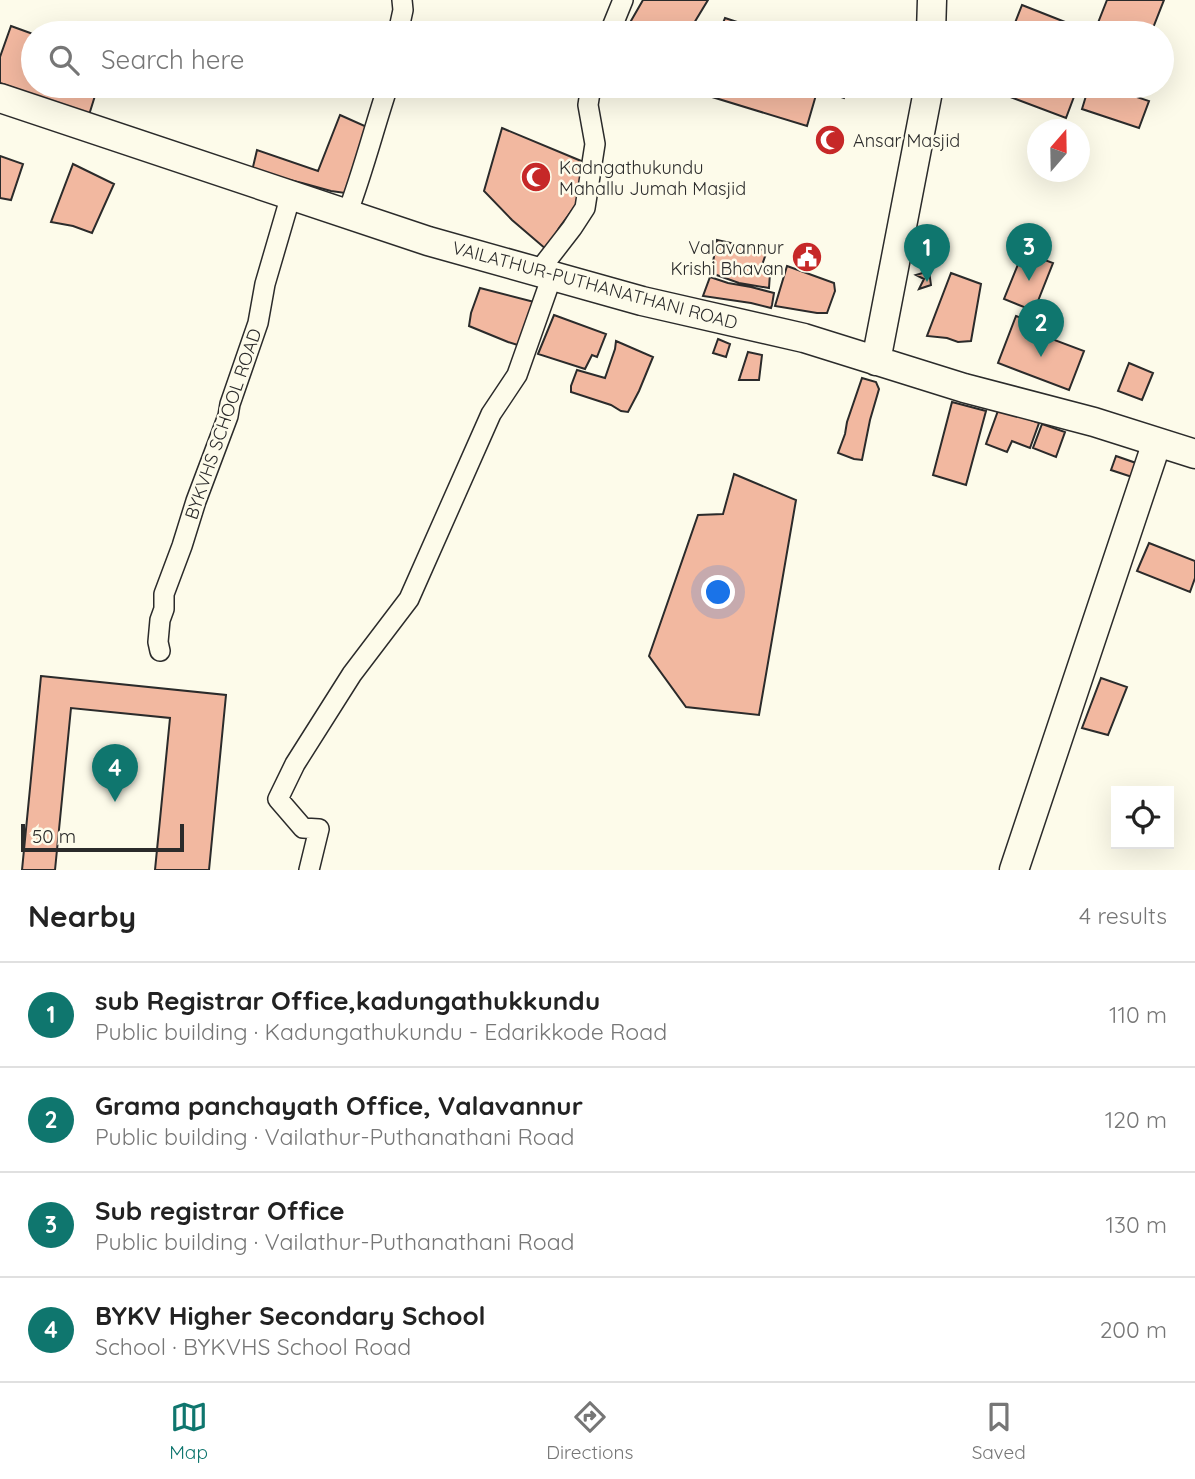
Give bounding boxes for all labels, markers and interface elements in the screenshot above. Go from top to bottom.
search box [21,21,1174,98]
icon: search [45,41,83,79]
text: Search here [101,43,245,76]
north arrow [1027,119,1090,182]
mosque icon: Ansar Masjid [813,123,847,157]
place label: Ansar Masjid [853,129,960,152]
place label: Kadngathukundu Mahallu Jumah Masjid [559,156,746,200]
mosque icon: Kadngathukundu Mahallu Jumah Masjid [519,160,553,194]
pin: 3 [1006,223,1052,281]
pin: 1 [904,224,950,282]
street label: VAILATHUR-PUTHANATHANI ROAD [450,236,740,334]
place label: Valavannur Krishi Bhavan [670,236,784,280]
public building icon: Valavannur Krishi Bhavan [790,240,824,274]
pin: 2 [1018,299,1064,357]
street label: BYKVHS SCHOOL ROAD [179,325,267,523]
your location [701,575,735,609]
pin: 4 [92,744,138,802]
map controls [1111,786,1174,849]
button: locate [1111,786,1174,849]
scale bar [21,821,184,853]
text: 50 m [32,824,76,848]
text: Nearby [28,897,136,935]
text: 4 results [1079,901,1167,930]
text: sub Registrar Office,kadungathukkundu [95,984,600,1017]
text: 1 [47,1000,55,1029]
text: 110 m [1109,1000,1167,1029]
text: Public building · Kadungathukundu - Edarikkode Road [95,1017,667,1046]
text: Grama panchayath Office, Valavannur [95,1089,583,1122]
text: 2 [44,1105,58,1134]
text: 120 m [1105,1105,1167,1134]
text: Public building · Vailathur-Puthanathani Road [95,1122,575,1151]
text: Sub registrar Office [95,1194,345,1227]
text: 3 [45,1210,57,1239]
text: 130 m [1105,1210,1167,1239]
text: Public building · Vailathur-Puthanathani Road [95,1227,575,1256]
text: BYKV Higher Secondary School [95,1299,486,1332]
text: 4 [44,1315,58,1344]
text: 200 m [1100,1315,1167,1344]
text: School · BYKVHS School Road [95,1332,411,1361]
tab: Map [169,1398,208,1464]
tab: Directions [546,1398,633,1464]
tab: Saved [972,1398,1026,1464]

